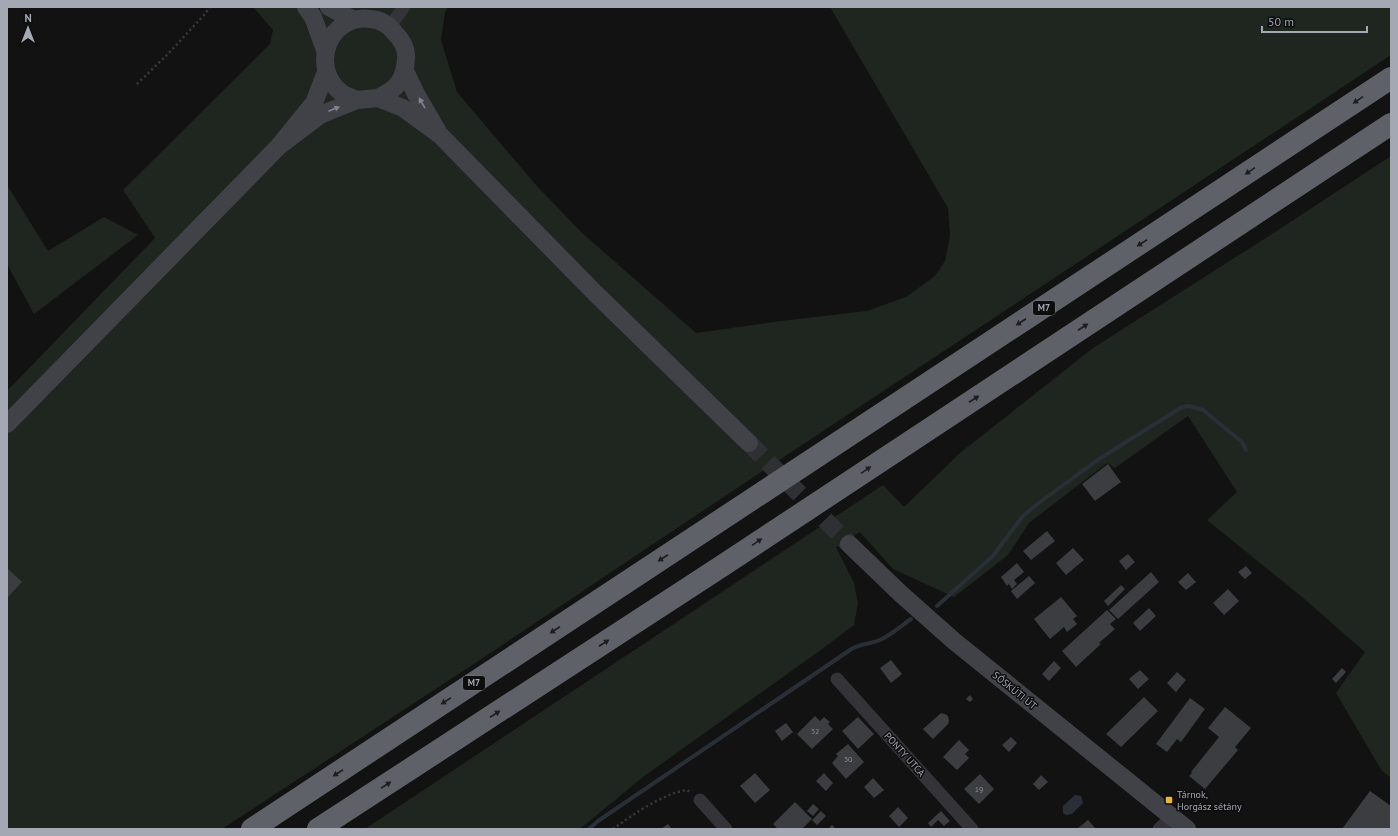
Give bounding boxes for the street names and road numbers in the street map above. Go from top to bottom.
road number: M7 [1033,301,1055,315]
street label: SÓSKÚTI ÚT [990,669,1040,712]
road number: M7 [463,676,485,690]
street label: PONTY UTCA [881,729,928,779]

